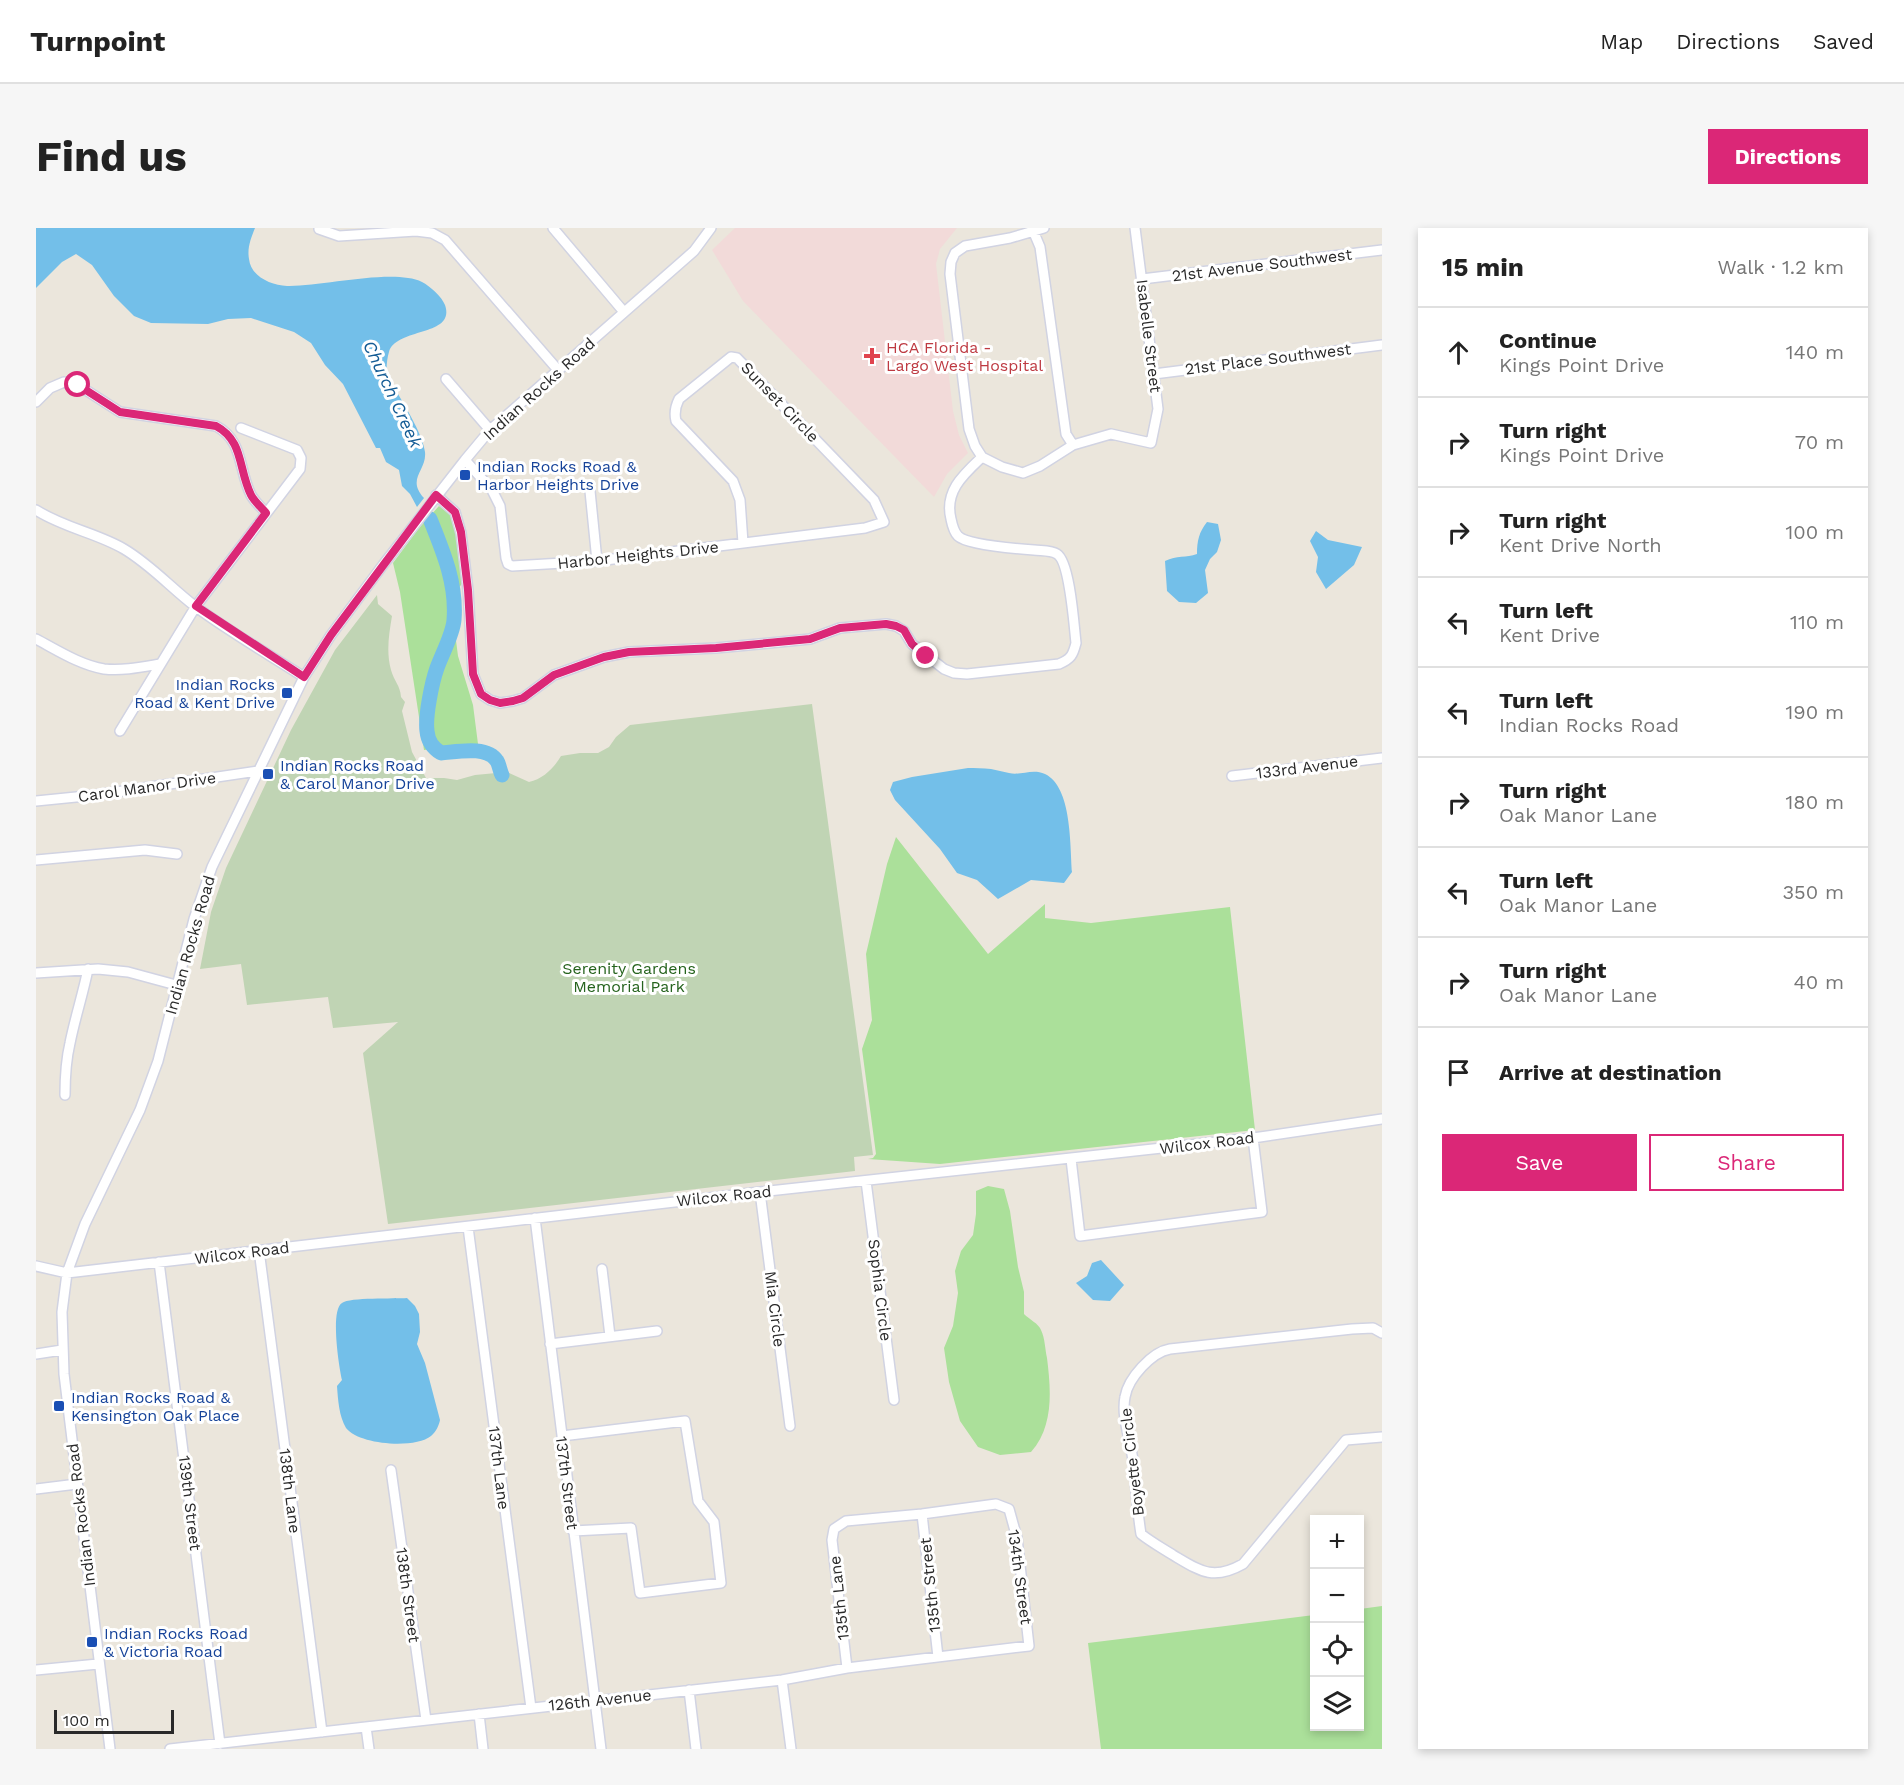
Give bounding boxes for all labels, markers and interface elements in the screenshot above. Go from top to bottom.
text: Turnpoint [30,25,165,58]
text: Map [1600,29,1643,54]
text: Directions [1676,29,1780,54]
text: Saved [1813,29,1874,54]
button: Directions [1708,129,1868,184]
text: Find us [36,132,187,181]
street label: 21st Avenue Southwest [1171,244,1353,285]
text: 15 min [1442,252,1524,282]
text: Walk · 1.2 km [1717,255,1844,279]
street label: Isabelle Street [1133,278,1165,394]
text: Continue [1499,328,1597,353]
street label: Indian Rocks Road [479,334,599,444]
icon: ahead [1442,336,1475,369]
water label: Church Creek [359,337,428,452]
place label: HCA Florida - Largo West Hospital [886,338,1043,375]
street label: 21st Place Southwest [1184,339,1352,379]
text: 140 m [1786,340,1844,364]
marker: HCA Florida - Largo West Hospital [863,347,881,365]
text: Kings Point Drive [1499,353,1664,377]
street label: Sunset Circle [737,358,823,446]
route start [64,371,90,397]
text: Turn right [1499,418,1606,443]
icon: right [1442,426,1475,459]
text: 70 m [1795,430,1844,454]
text: Kings Point Drive [1499,443,1664,467]
place label: Indian Rocks Road & Harbor Heights Drive [477,457,639,494]
marker: Indian Rocks Road & Harbor Heights Drive [458,468,472,482]
text: Turn right [1499,508,1606,533]
icon: right [1442,516,1475,549]
text: 100 m [1785,520,1844,544]
text: Kent Drive North [1499,533,1662,557]
street label: Harbor Heights Drive [556,537,720,573]
text: Turn left [1499,598,1593,623]
icon: left [1442,606,1475,639]
text: 110 m [1790,610,1844,634]
text: Kent Drive [1499,623,1600,647]
route end [912,642,938,668]
place label: Indian Rocks Road & Kent Drive [134,675,275,712]
marker: Indian Rocks Road & Kent Drive [280,686,294,700]
text: Turn left [1499,688,1593,713]
icon: left [1442,696,1475,729]
text: 190 m [1786,700,1844,724]
text: Indian Rocks Road [1499,713,1679,737]
street label: 133rd Avenue [1255,751,1359,783]
place label: Indian Rocks Road & Carol Manor Drive [280,756,435,793]
marker: Indian Rocks Road & Carol Manor Drive [261,767,275,781]
street label: Carol Manor Drive [77,768,217,806]
text: Turn right [1499,778,1606,803]
icon: right [1442,786,1475,819]
text: 180 m [1786,790,1844,814]
text: Oak Manor Lane [1499,803,1657,827]
text: Turn left [1499,868,1593,893]
street label: Indian Rocks Road [161,873,219,1017]
icon: left [1442,876,1475,909]
text: 350 m [1782,880,1844,904]
text: Oak Manor Lane [1499,893,1657,917]
text: Turn right [1499,958,1606,983]
park label: Serenity Gardens Memorial Park [562,959,696,996]
icon: right [1442,966,1475,999]
text: 40 m [1793,970,1844,994]
text: Oak Manor Lane [1499,983,1657,1007]
icon: arrive [1442,1056,1475,1089]
text: Arrive at destination [1499,1060,1722,1085]
street label: Wilcox Road [1158,1128,1256,1158]
button: Save [1442,1134,1637,1191]
button: Share [1649,1134,1844,1191]
street label: Wilcox Road [676,1182,772,1210]
street label: Wilcox Road [193,1238,291,1268]
street label: Sophia Circle [864,1238,896,1342]
street label: Mia Circle [761,1270,789,1348]
place label: Indian Rocks Road & Kensington Oak Place [71,1388,240,1425]
marker: Indian Rocks Road & Kensington Oak Place [52,1399,66,1413]
street label: Boyette Circle [1116,1407,1148,1517]
street label: 137th Lane [484,1425,514,1511]
street label: 137th Street [552,1435,582,1531]
street label: Indian Rocks Road [63,1442,99,1588]
street label: 138th Lane [275,1448,305,1534]
street label: 139th Street [175,1454,205,1552]
map controls [1310,1515,1364,1731]
button: + [1310,1515,1364,1569]
street label: 134th Street [1004,1528,1036,1626]
street label: 135th Street [916,1536,944,1633]
street label: 138th Street [392,1546,424,1644]
street label: 135th Lane [825,1555,853,1641]
button: − [1310,1569,1364,1623]
button: locate [1310,1623,1364,1677]
place label: Indian Rocks Road & Victoria Road [104,1624,248,1661]
marker: Indian Rocks Road & Victoria Road [85,1635,99,1649]
button: layers [1310,1677,1364,1731]
street label: 126th Avenue [548,1685,652,1715]
scale bar [54,1707,174,1734]
text: 100 m [63,1711,110,1730]

